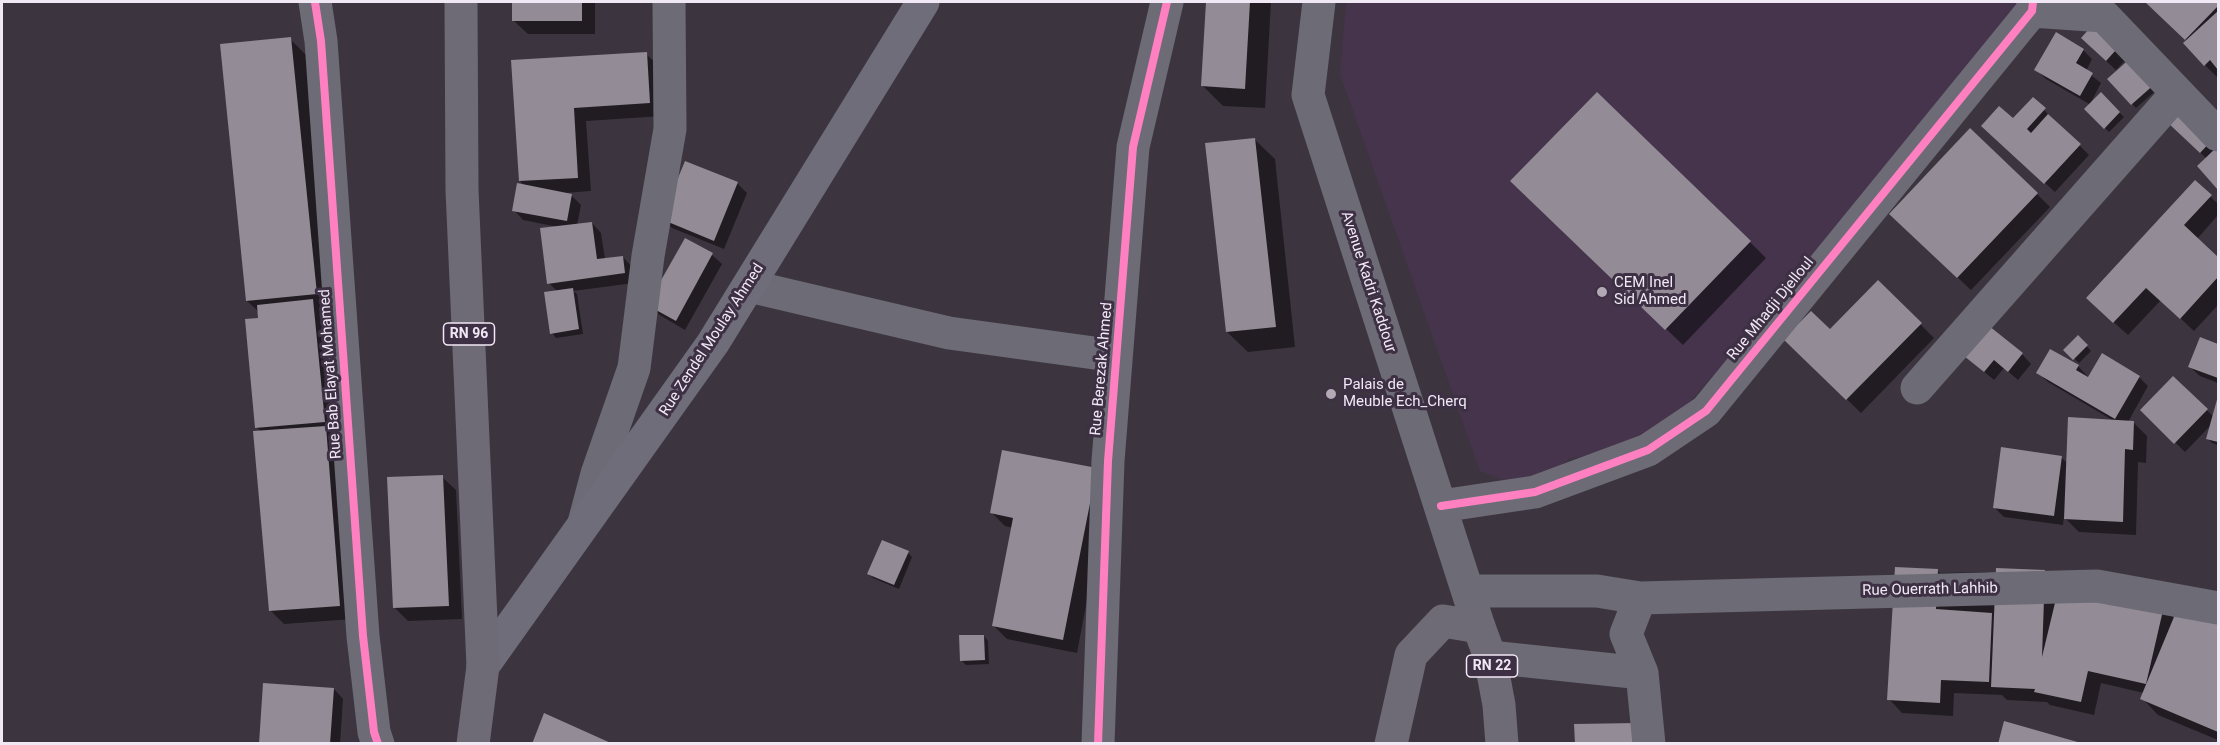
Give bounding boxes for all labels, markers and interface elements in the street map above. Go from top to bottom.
street label: Avenue Kadri Kaddour [1337,209,1399,355]
street label: Rue Mhadji Djelloul [1724,254,1818,364]
street label: Rue Zendel Moulay Ahmed [656,260,768,420]
place label: CEM Inel Sid Ahmed [1614,274,1686,309]
marker: CEM Inel Sid Ahmed [1595,285,1609,299]
street label: Rue Bab Elayat Mohamed [316,288,346,460]
street label: Rue Berezak Ahmed [1087,302,1117,436]
road number: RN 96 [444,323,494,345]
place label: Palais de Meuble Ech_Cherq [1343,376,1467,411]
marker: Palais de Meuble Ech_Cherq [1324,387,1338,401]
street label: Rue Ouerrath Lahhib [1862,580,1998,600]
road number: RN 22 [1466,655,1518,677]

